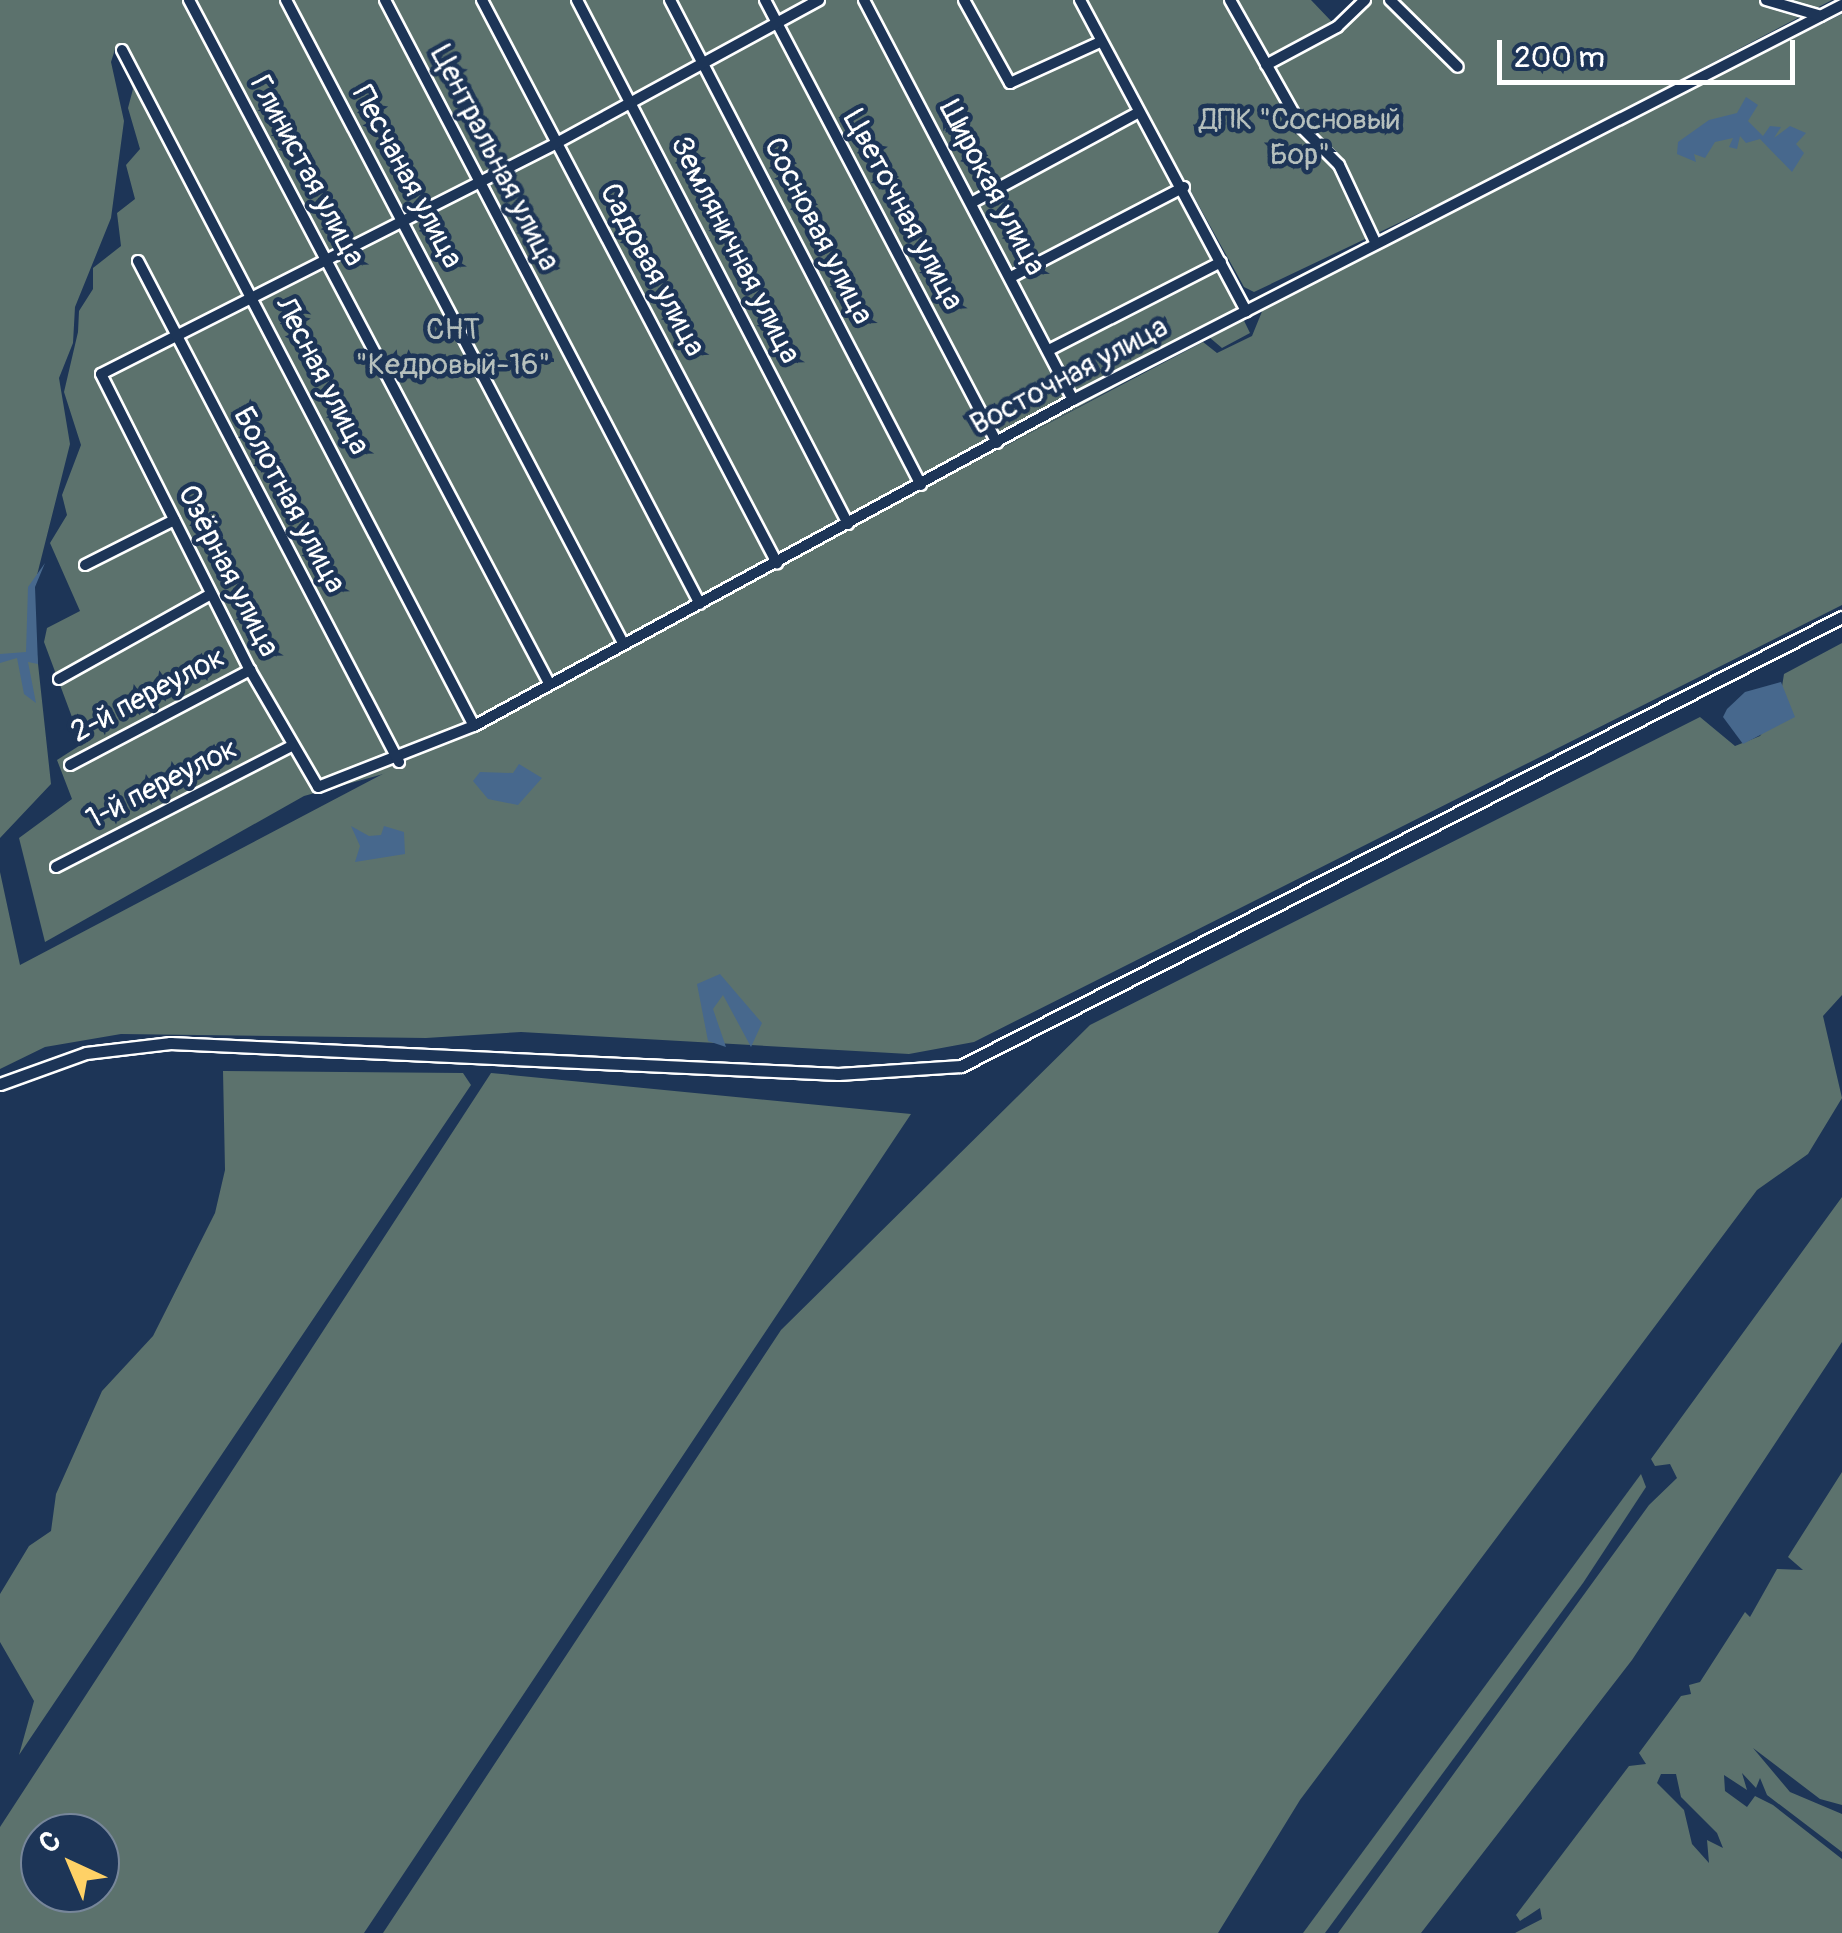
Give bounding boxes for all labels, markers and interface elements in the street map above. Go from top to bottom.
scale bar [1502,20,1800,82]
street label: Центральная улица [423,39,567,277]
text: 200 m [1514,39,1605,76]
street label: Глинистая улица [242,70,372,272]
street label: Песчаная улица [344,80,470,274]
street label: Широкая улица [931,94,1053,282]
park label: ДПК "Сосновый Бор" [1199,102,1401,172]
street label: Цветочная улица [835,104,971,316]
street label: Земляничная улица [662,130,808,370]
street label: Сосновая улица [755,132,881,330]
street label: Садовая улица [591,177,713,363]
street label: Лесная улица [267,291,377,461]
street label: Восточная улица [964,309,1174,443]
park label: СНТ "Кедровый-16" [355,312,551,382]
street label: Болотная улица [225,401,353,599]
street label: Озёрная улица [169,479,287,663]
street label: 2-й переулок [65,639,231,751]
street label: 1-й переулок [80,731,244,837]
north arrow [20,1813,120,1913]
text: С [32,1824,69,1861]

